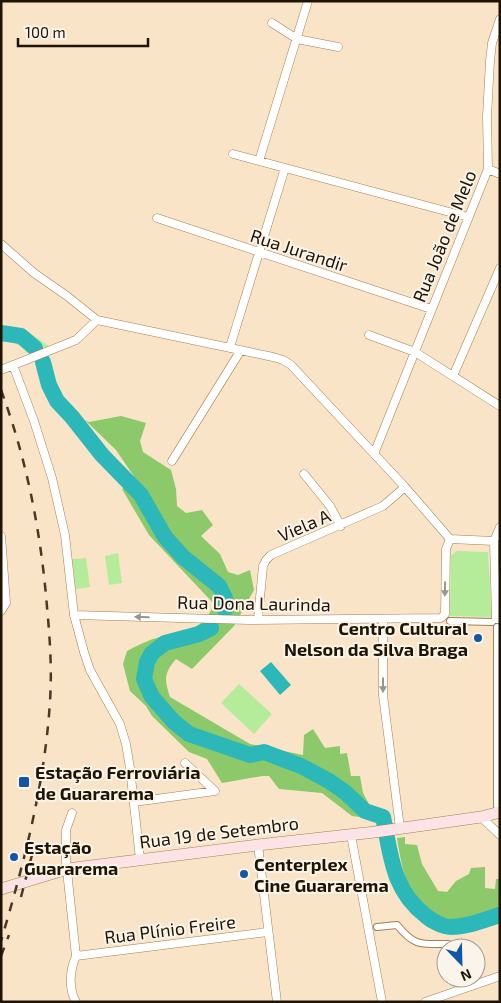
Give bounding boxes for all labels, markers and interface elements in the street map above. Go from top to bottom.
scale bar [18,15,148,47]
text: 100 m [25,23,66,41]
street label: Rua João de Melo [408,167,480,305]
street label: Rua Jurandir [248,224,350,276]
street label: Viela A [274,504,334,546]
one-way arrow [441,581,449,597]
street label: Rua Dona Laurinda [177,591,331,615]
one-way arrow [134,613,150,621]
place label: Centro Cultural Nelson da Silva Braga [284,617,468,660]
marker: Centro Cultural Nelson da Silva Braga [472,632,484,644]
one-way arrow [379,678,387,694]
place label: Estação Ferroviária de Guararema [35,761,200,804]
marker: Estação Ferroviária de Guararema [17,775,31,789]
street label: Rua 19 de Setembro [138,811,300,853]
place label: Estação Guararema [24,836,118,879]
marker: Estação Guararema [8,851,20,863]
place label: Centerplex Cine Guararema [254,853,389,896]
marker: Centerplex Cine Guararema [238,868,250,880]
street label: Rua Plínio Freire [103,910,237,948]
north arrow [436,938,486,988]
text: N [458,966,474,985]

